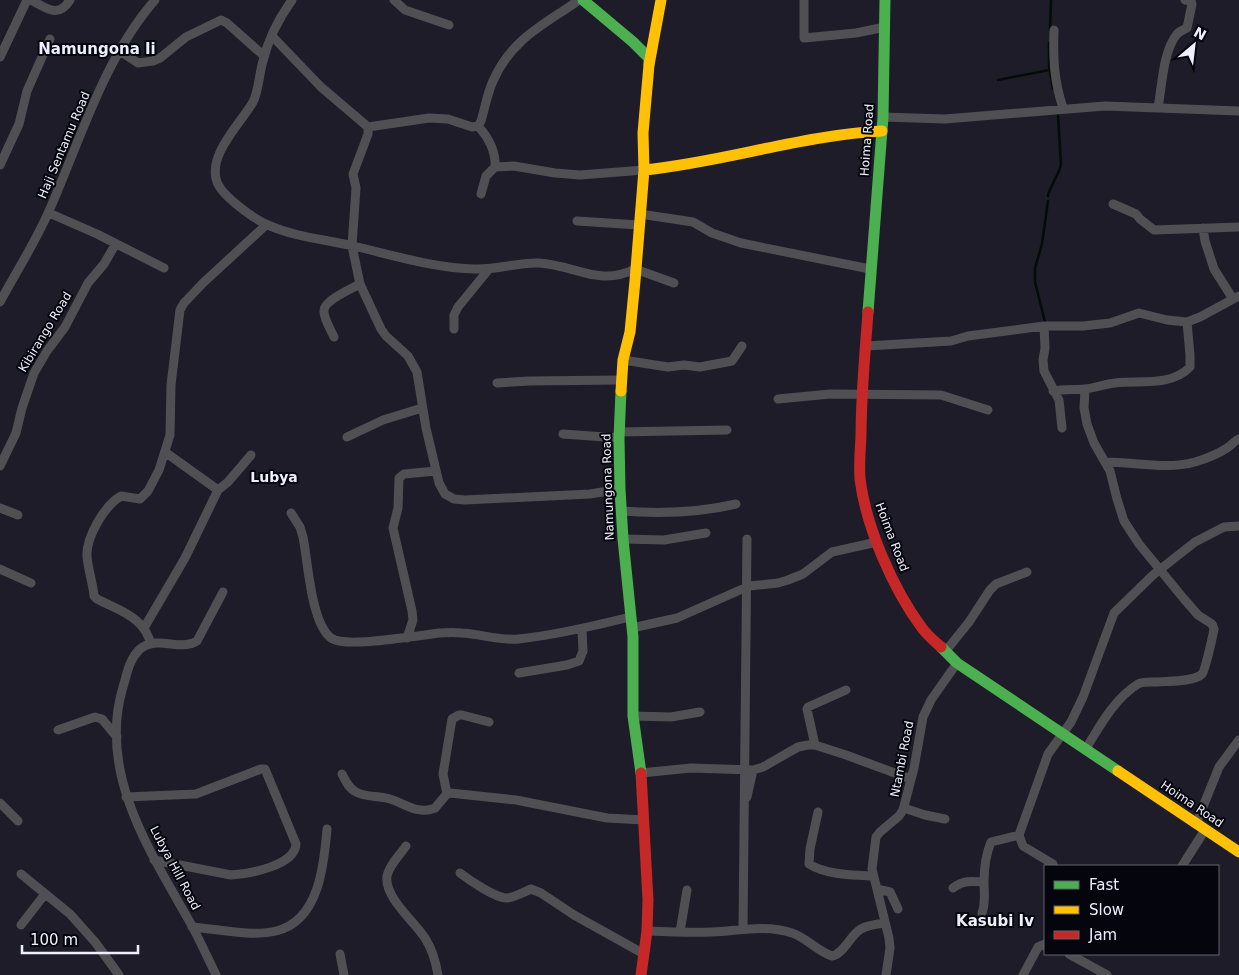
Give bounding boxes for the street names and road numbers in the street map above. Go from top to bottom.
street label: Haji Sentamu Road [35,89,93,201]
street label: Hoima Road [857,103,877,177]
street label: Kibirango Road [16,289,74,375]
street label: Namungona Road [599,433,617,541]
street label: Hoima Road [872,501,912,573]
street label: Ntambi Road [888,720,916,798]
street label: Hoima Road [1158,778,1226,830]
street label: Lubya Hill Road [147,824,203,912]

